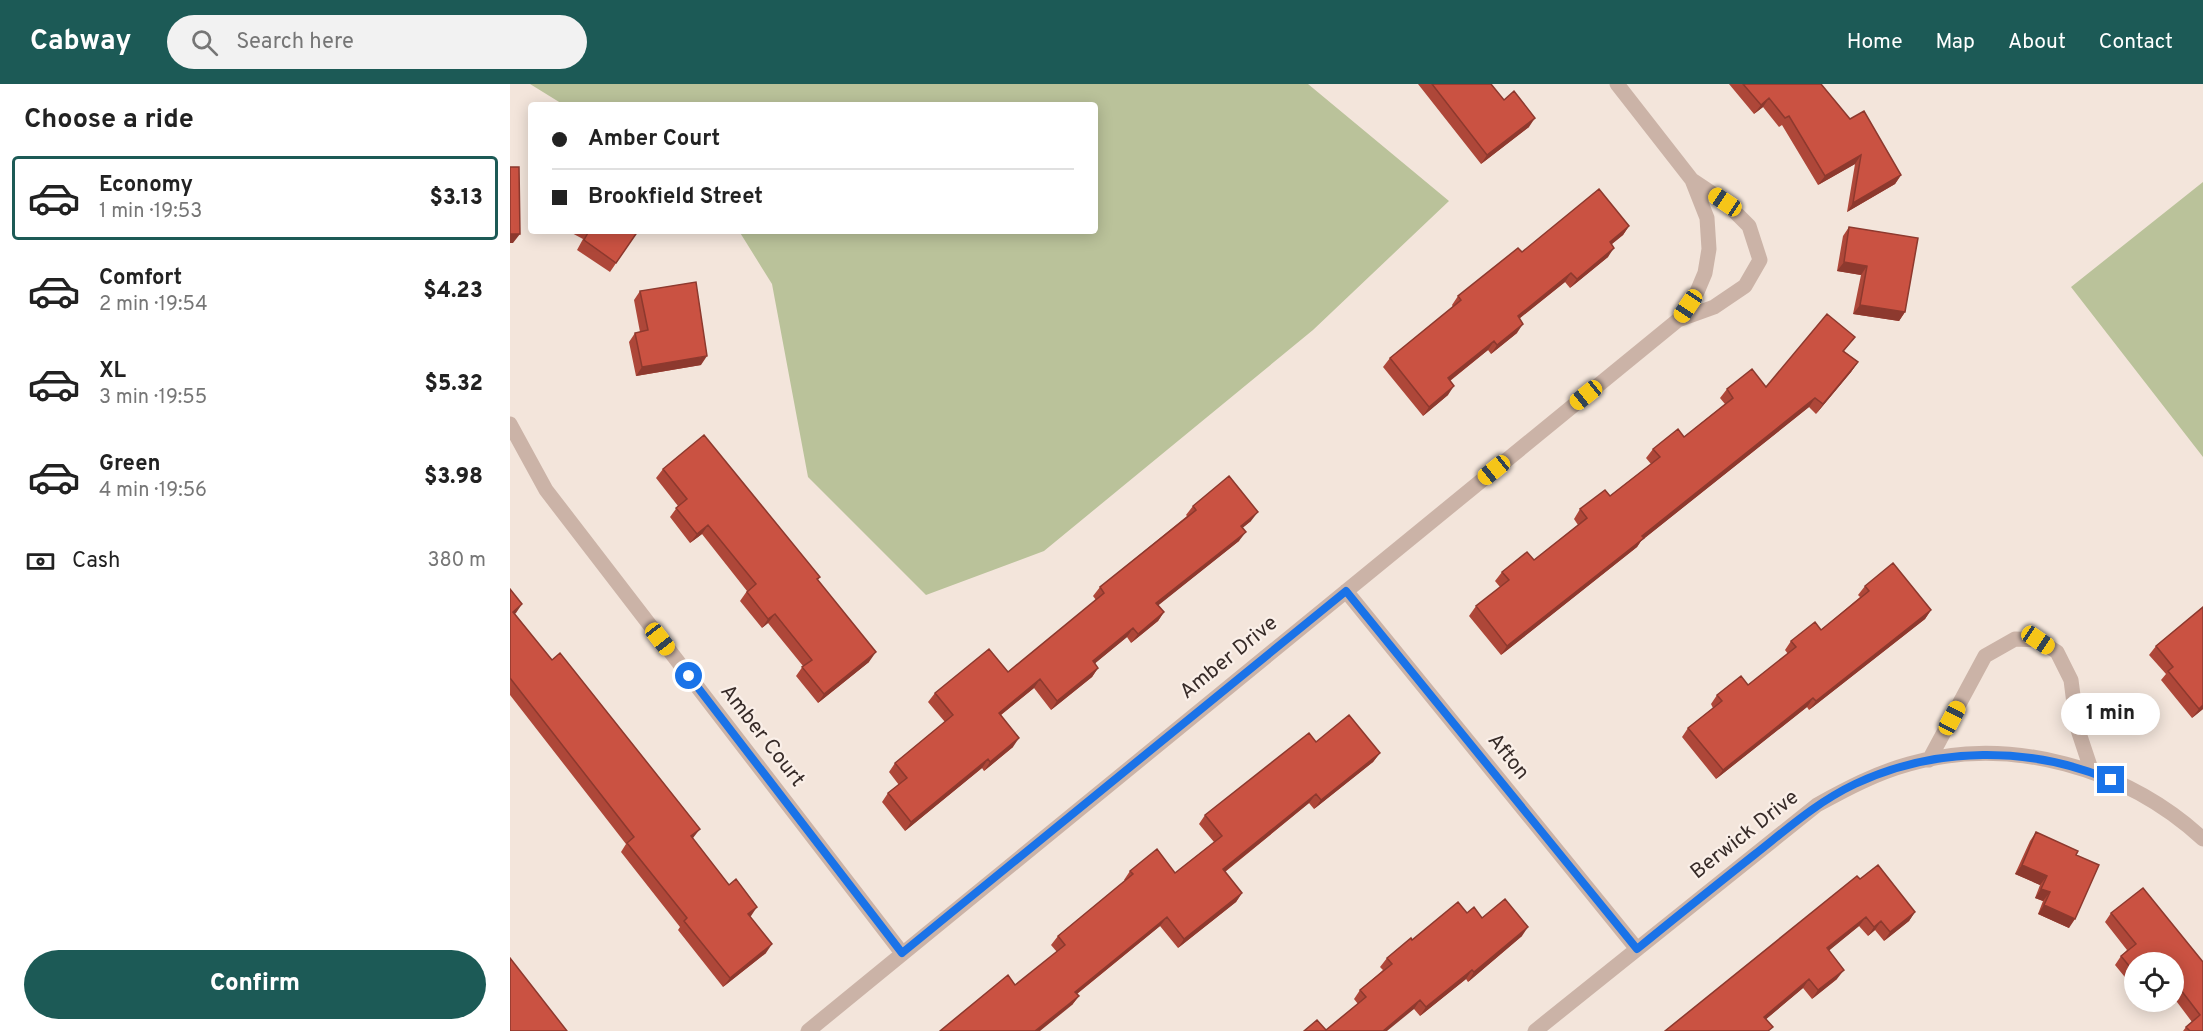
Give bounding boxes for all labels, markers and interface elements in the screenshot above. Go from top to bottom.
search box [167,15,587,69]
text: Cabway [30,24,131,60]
icon: search [188,26,221,59]
text: Search here [236,29,354,56]
text: Home [1847,29,1903,56]
text: Map [1936,29,1975,56]
text: About [2008,29,2066,56]
text: Contact [2099,29,2173,56]
text: Choose a ride [24,103,194,137]
text: Amber Court [588,126,720,153]
icon: car [27,171,81,225]
text: Economy [99,172,193,199]
text: Brookfield Street [588,184,763,211]
car [1705,184,1745,220]
text: $3.13 [429,185,483,212]
text: 1 min · 19:53 [99,199,202,225]
icon: car [27,264,81,318]
text: Comfort [99,265,182,292]
text: $4.23 [423,278,483,305]
car [1670,286,1706,326]
text: 2 min · 19:54 [99,292,208,318]
icon: car [27,357,81,411]
text: XL [99,358,126,385]
text: $5.32 [425,371,483,398]
car [1566,377,1606,413]
text: 3 min · 19:55 [99,385,207,411]
icon: car [27,450,81,504]
text: Green [99,451,161,478]
car [1474,452,1514,488]
text: $3.98 [424,464,483,491]
text: 4 min · 19:56 [99,478,207,504]
icon: cash [24,545,57,578]
text: Cash [72,548,121,575]
text: 380 m [427,548,486,574]
street label: Amber Drive [1174,610,1284,706]
car [642,619,678,659]
car [2018,622,2058,658]
route start [675,662,702,689]
street label: Amber Court [714,679,810,793]
callout: 1 min [2062,693,2160,735]
car [1936,698,1968,738]
text: 1 min [2086,701,2135,727]
street label: Afton [1481,728,1535,786]
route end [2097,766,2124,793]
street label: Berwick Drive [1685,784,1805,886]
button: Confirm [24,950,486,1019]
map controls [2124,952,2184,1012]
button: locate [2124,952,2184,1012]

